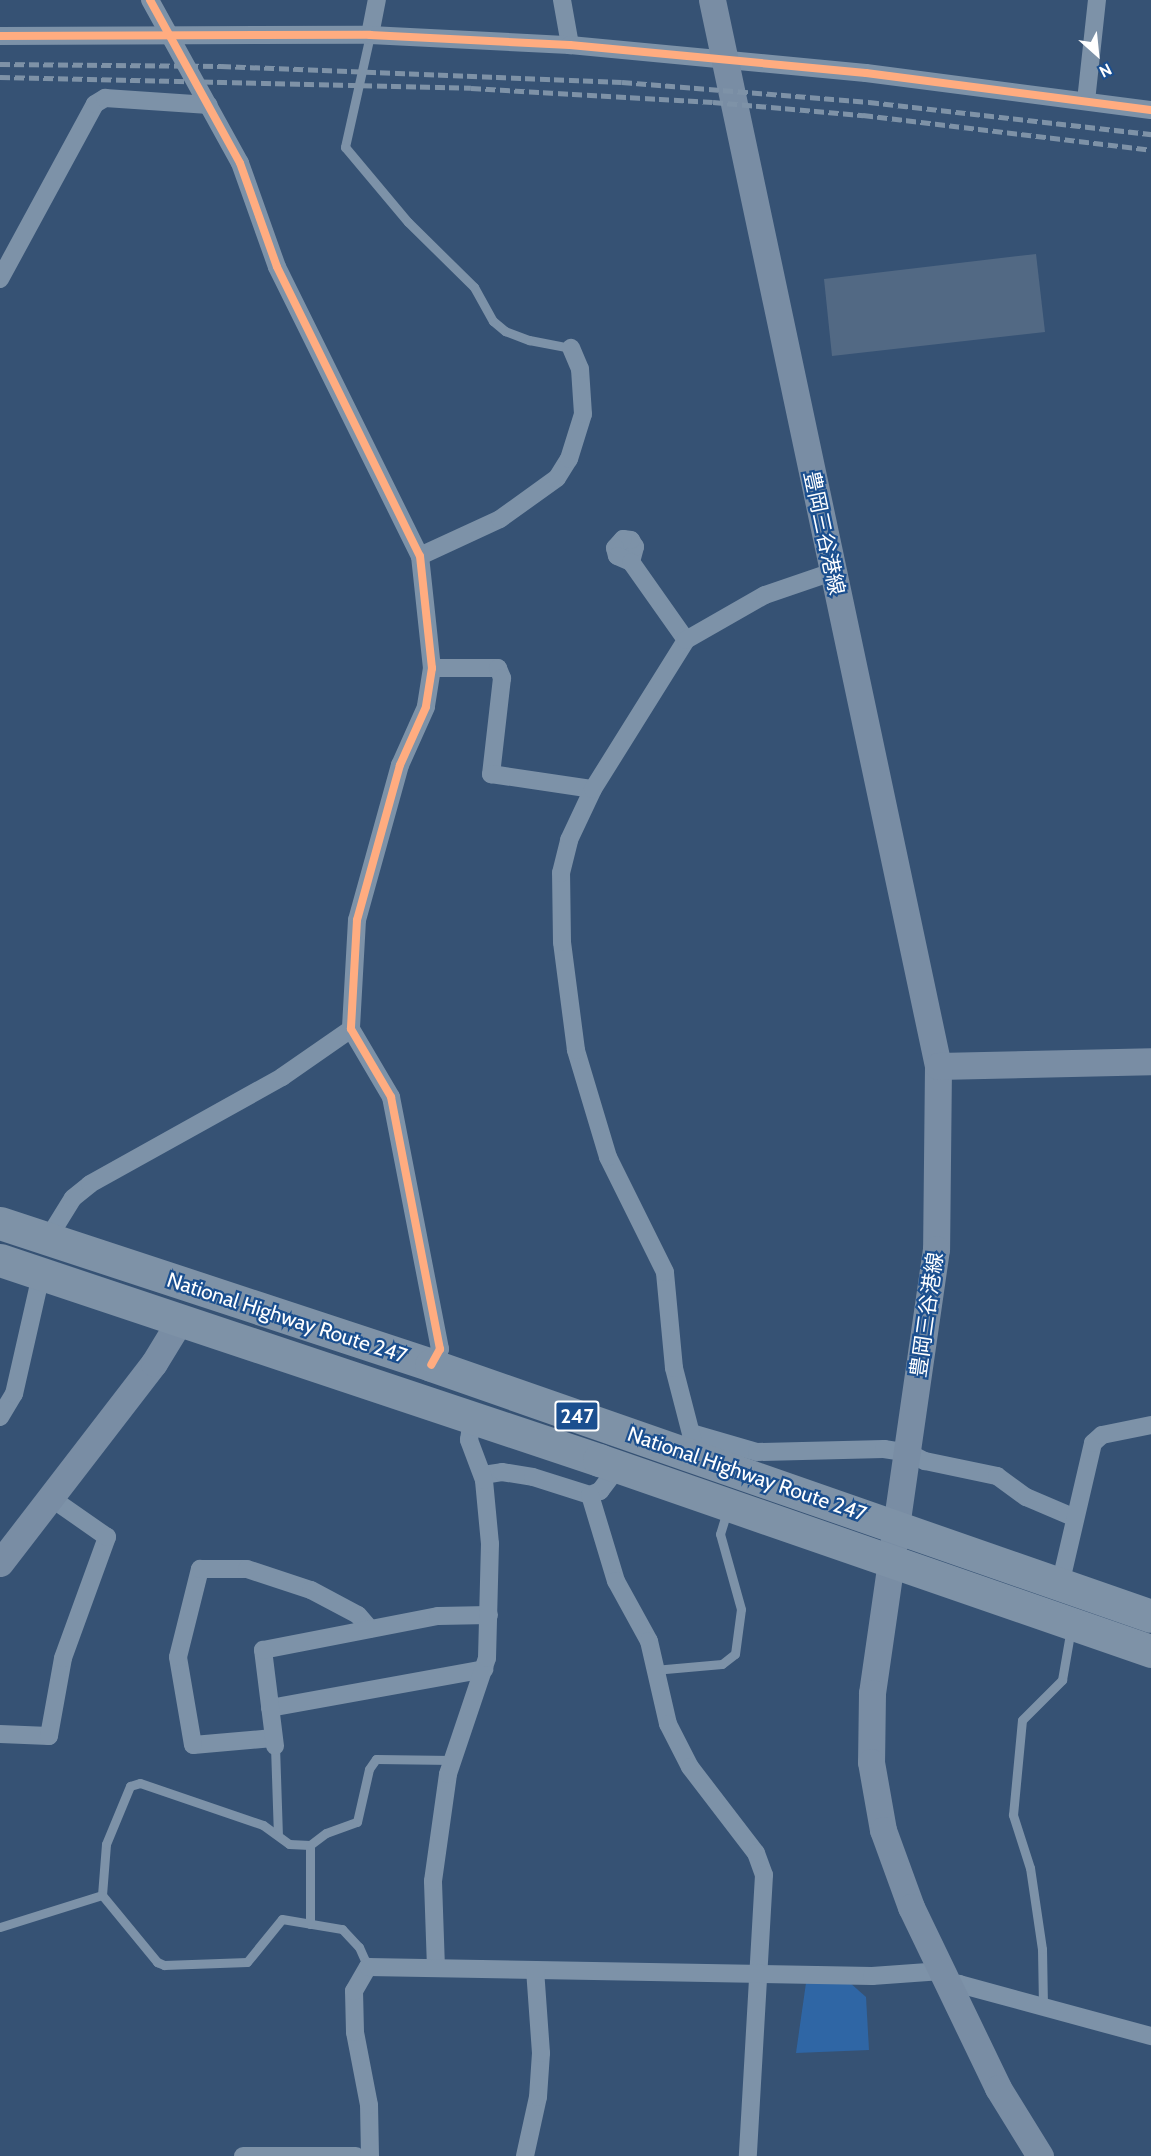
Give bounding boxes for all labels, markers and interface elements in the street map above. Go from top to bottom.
north arrow [1067,24,1127,84]
text: N [1096,59,1115,82]
street label: 豊岡三谷港線 [799,469,849,597]
street label: 豊岡三谷港線 [906,1251,948,1379]
street label: National Highway Route 247 [164,1267,410,1369]
road number: 247 [553,1399,601,1433]
street label: National Highway Route 247 [624,1421,870,1527]

